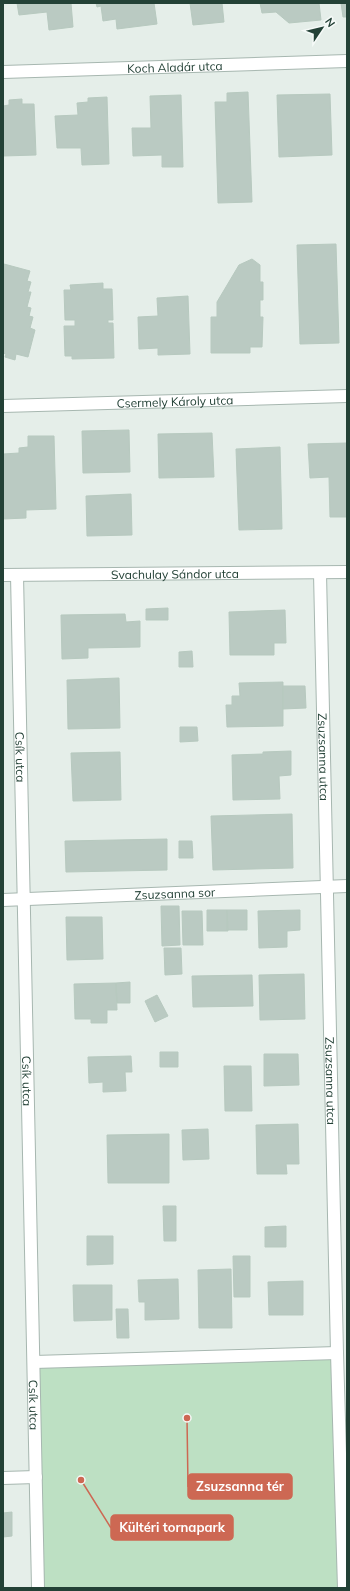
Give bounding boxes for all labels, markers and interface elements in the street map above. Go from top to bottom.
north arrow [302,8,342,48]
text: N [322,15,338,30]
street label: Koch Aladár utca [127,57,223,76]
street label: Csermely Károly utca [116,392,234,410]
street label: Svachulay Sándor utca [111,565,239,582]
street label: Zsuzsanna utca [316,713,332,801]
street label: Csík utca [13,732,29,782]
street label: Zsuzsanna sor [134,884,216,902]
street label: Zsuzsanna utca [323,1037,340,1125]
street label: Csík utca [19,1055,36,1106]
street label: Csík utca [26,1379,42,1430]
callout: Zsuzsanna tér [188,1474,292,1499]
text: Zsuzsanna tér [196,1478,285,1494]
callout: Kültéri tornapark [111,1515,233,1540]
text: Kültéri tornapark [119,1519,226,1535]

